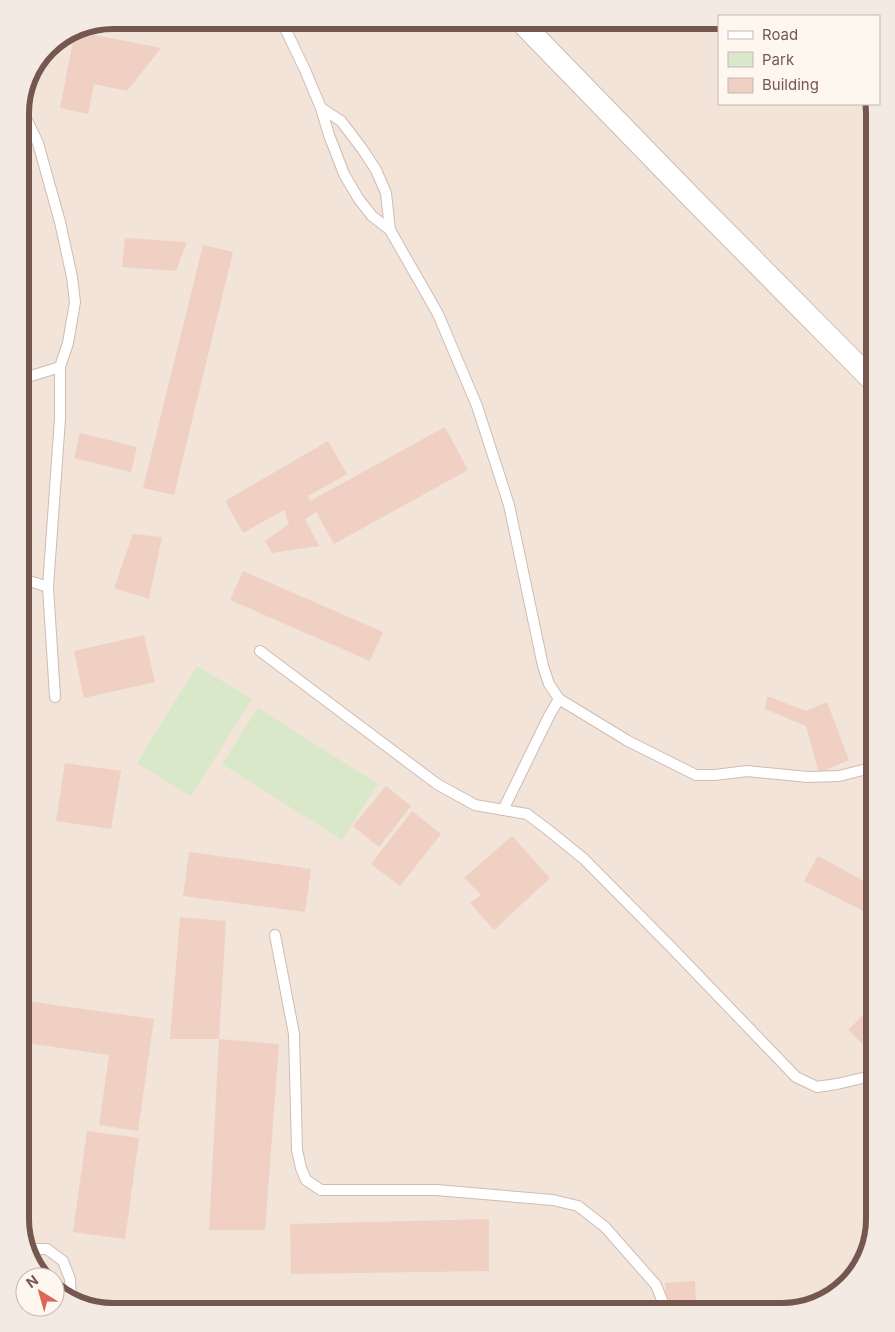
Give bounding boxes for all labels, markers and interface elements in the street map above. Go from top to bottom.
legend [718,15,880,105]
text: Road [762,25,798,44]
text: Park [762,50,795,69]
text: Building [762,75,819,94]
north arrow [15,1267,65,1317]
text: N [22,1271,41,1291]

